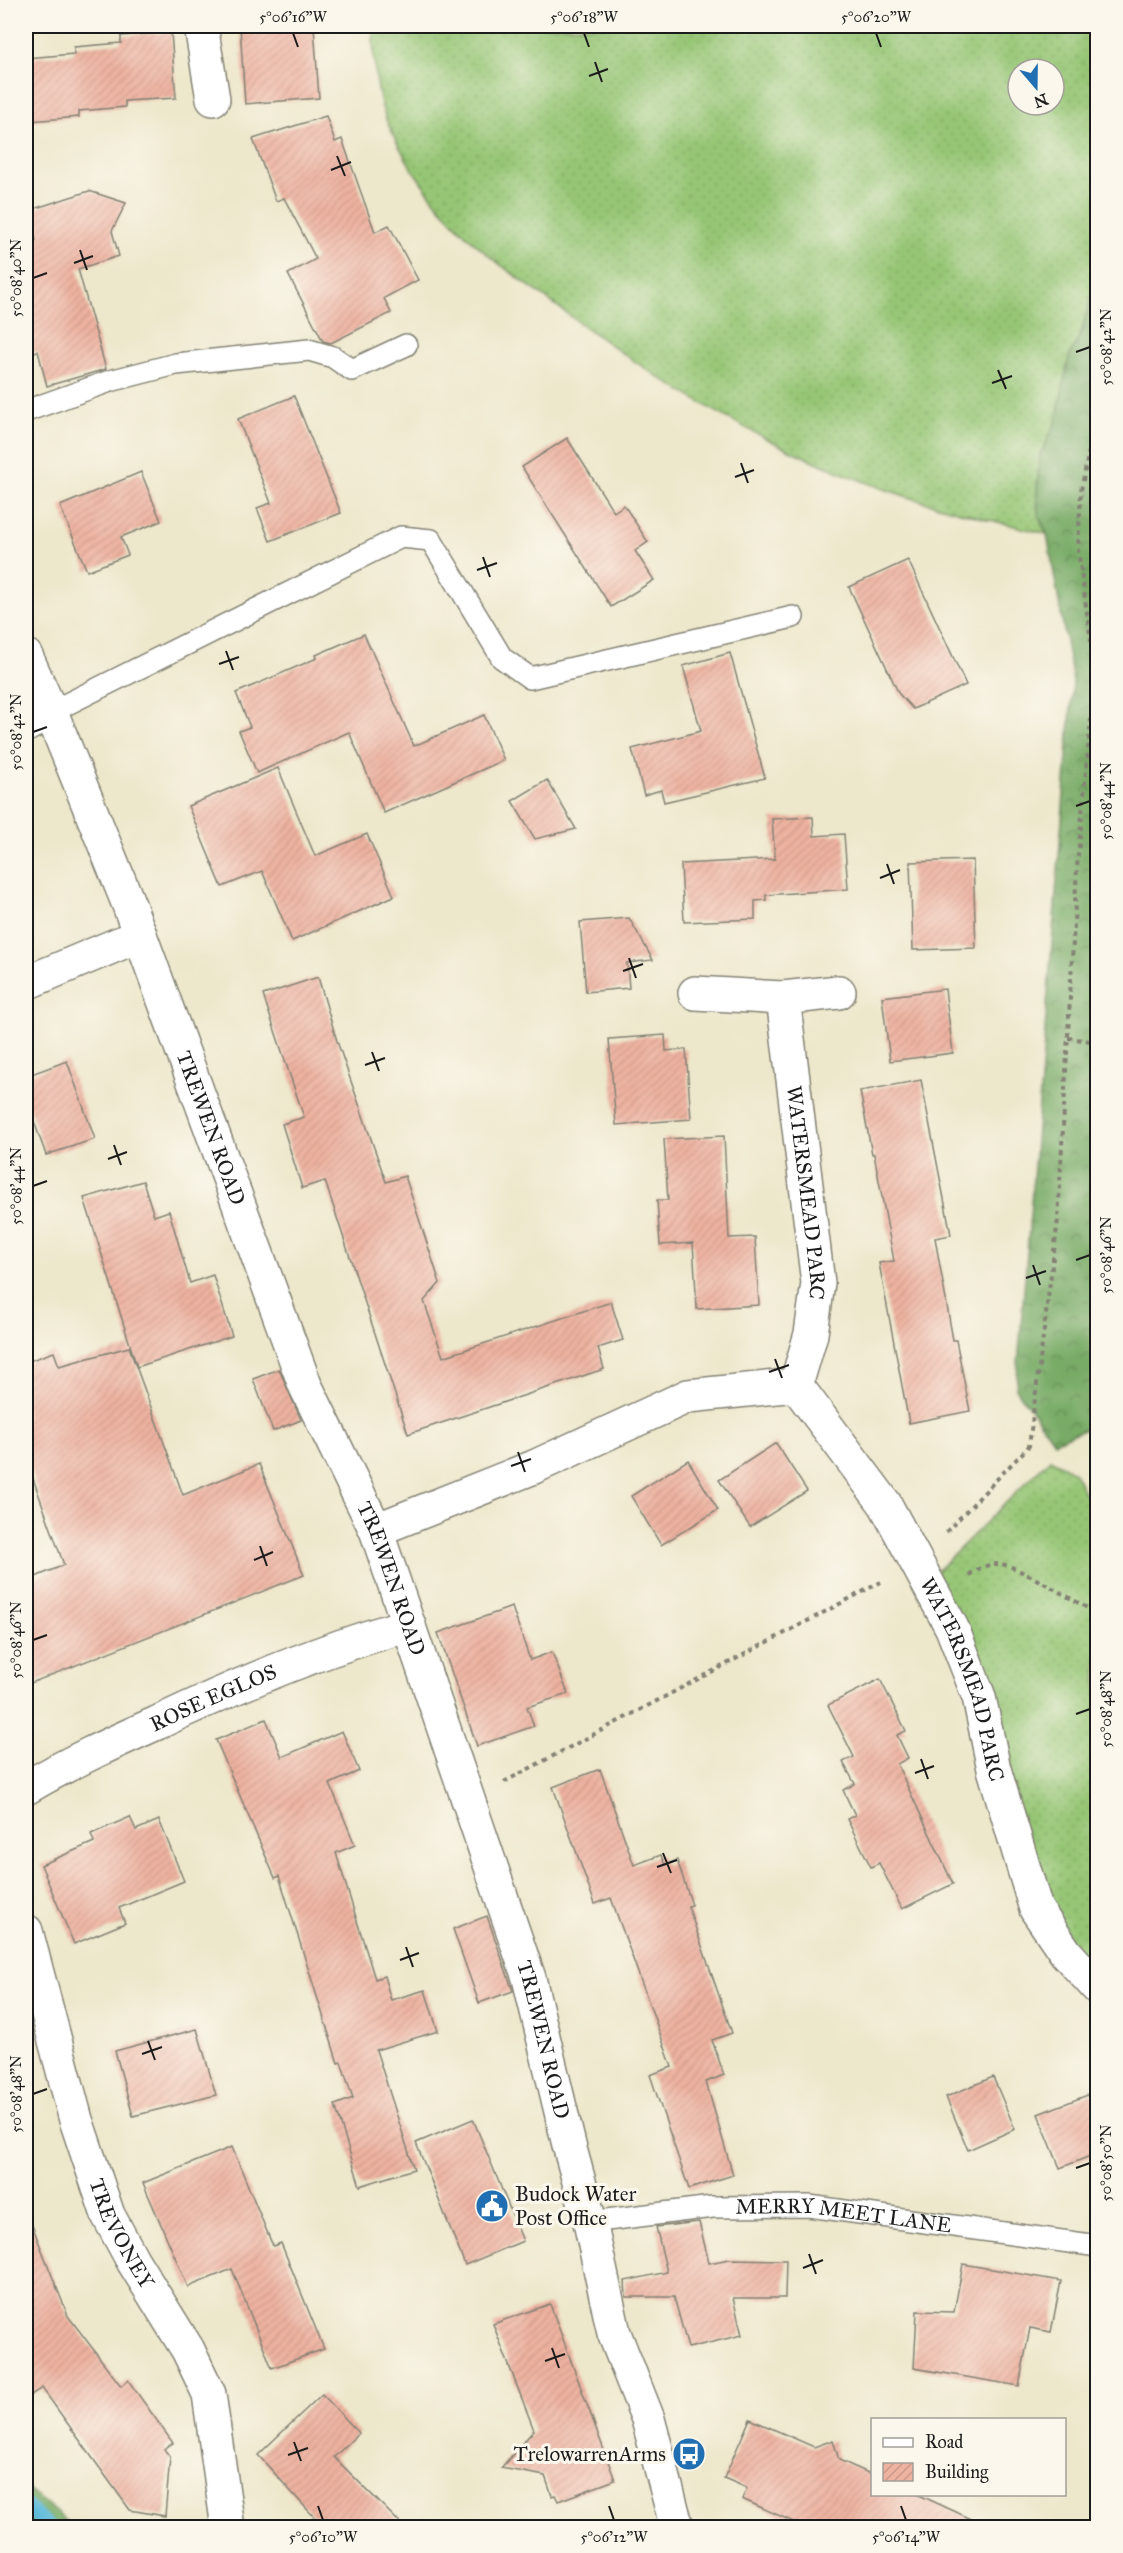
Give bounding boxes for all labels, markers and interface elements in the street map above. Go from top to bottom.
text: 5°06'16"W [259,8,327,26]
text: 5°06'18"W [550,8,619,26]
text: 5°06'20"W [841,8,912,26]
north arrow [1006,57,1066,117]
text: N [1031,89,1051,112]
text: 50°08'40"N [7,239,25,317]
text: 50°08'42"N [1097,308,1115,386]
text: 50°08'42"N [7,693,25,771]
text: 50°08'44"N [1097,762,1115,840]
street label: TREWEN ROAD [171,1047,251,1209]
street label: WATERSMEAD PARC [781,1084,831,1301]
text: 50°08'44"N [7,1147,25,1225]
text: 50°08'46"N [1097,1216,1115,1294]
street label: TREWEN ROAD [351,1497,431,1659]
street label: WATERSMEAD PARC [914,1573,1010,1784]
text: 50°08'46"N [7,1601,25,1679]
street label: ROSE EGLOS [146,1659,281,1737]
text: 50°08'48"N [1097,1670,1115,1748]
street label: TREWEN ROAD [511,1957,575,2122]
text: 50°08'48"N [7,2055,25,2133]
text: 50°08'50"N [1097,2124,1115,2202]
street label: TREVONEY [84,2175,160,2294]
place label: Budock Water Post Office [515,2181,636,2231]
public building icon: Budock Water Post Office [474,2188,510,2224]
street label: MERRY MEET LANE [735,2193,953,2239]
legend [871,2418,1066,2496]
text: Road [925,2431,963,2453]
bus stop icon: TrelowarrenArms [671,2436,707,2472]
place label: TrelowarrenArms [514,2441,666,2467]
text: Building [925,2461,989,2484]
text: 5°06'10"W [289,2528,358,2546]
text: 5°06'12"W [580,2528,648,2546]
text: 5°06'14"W [872,2528,941,2546]

